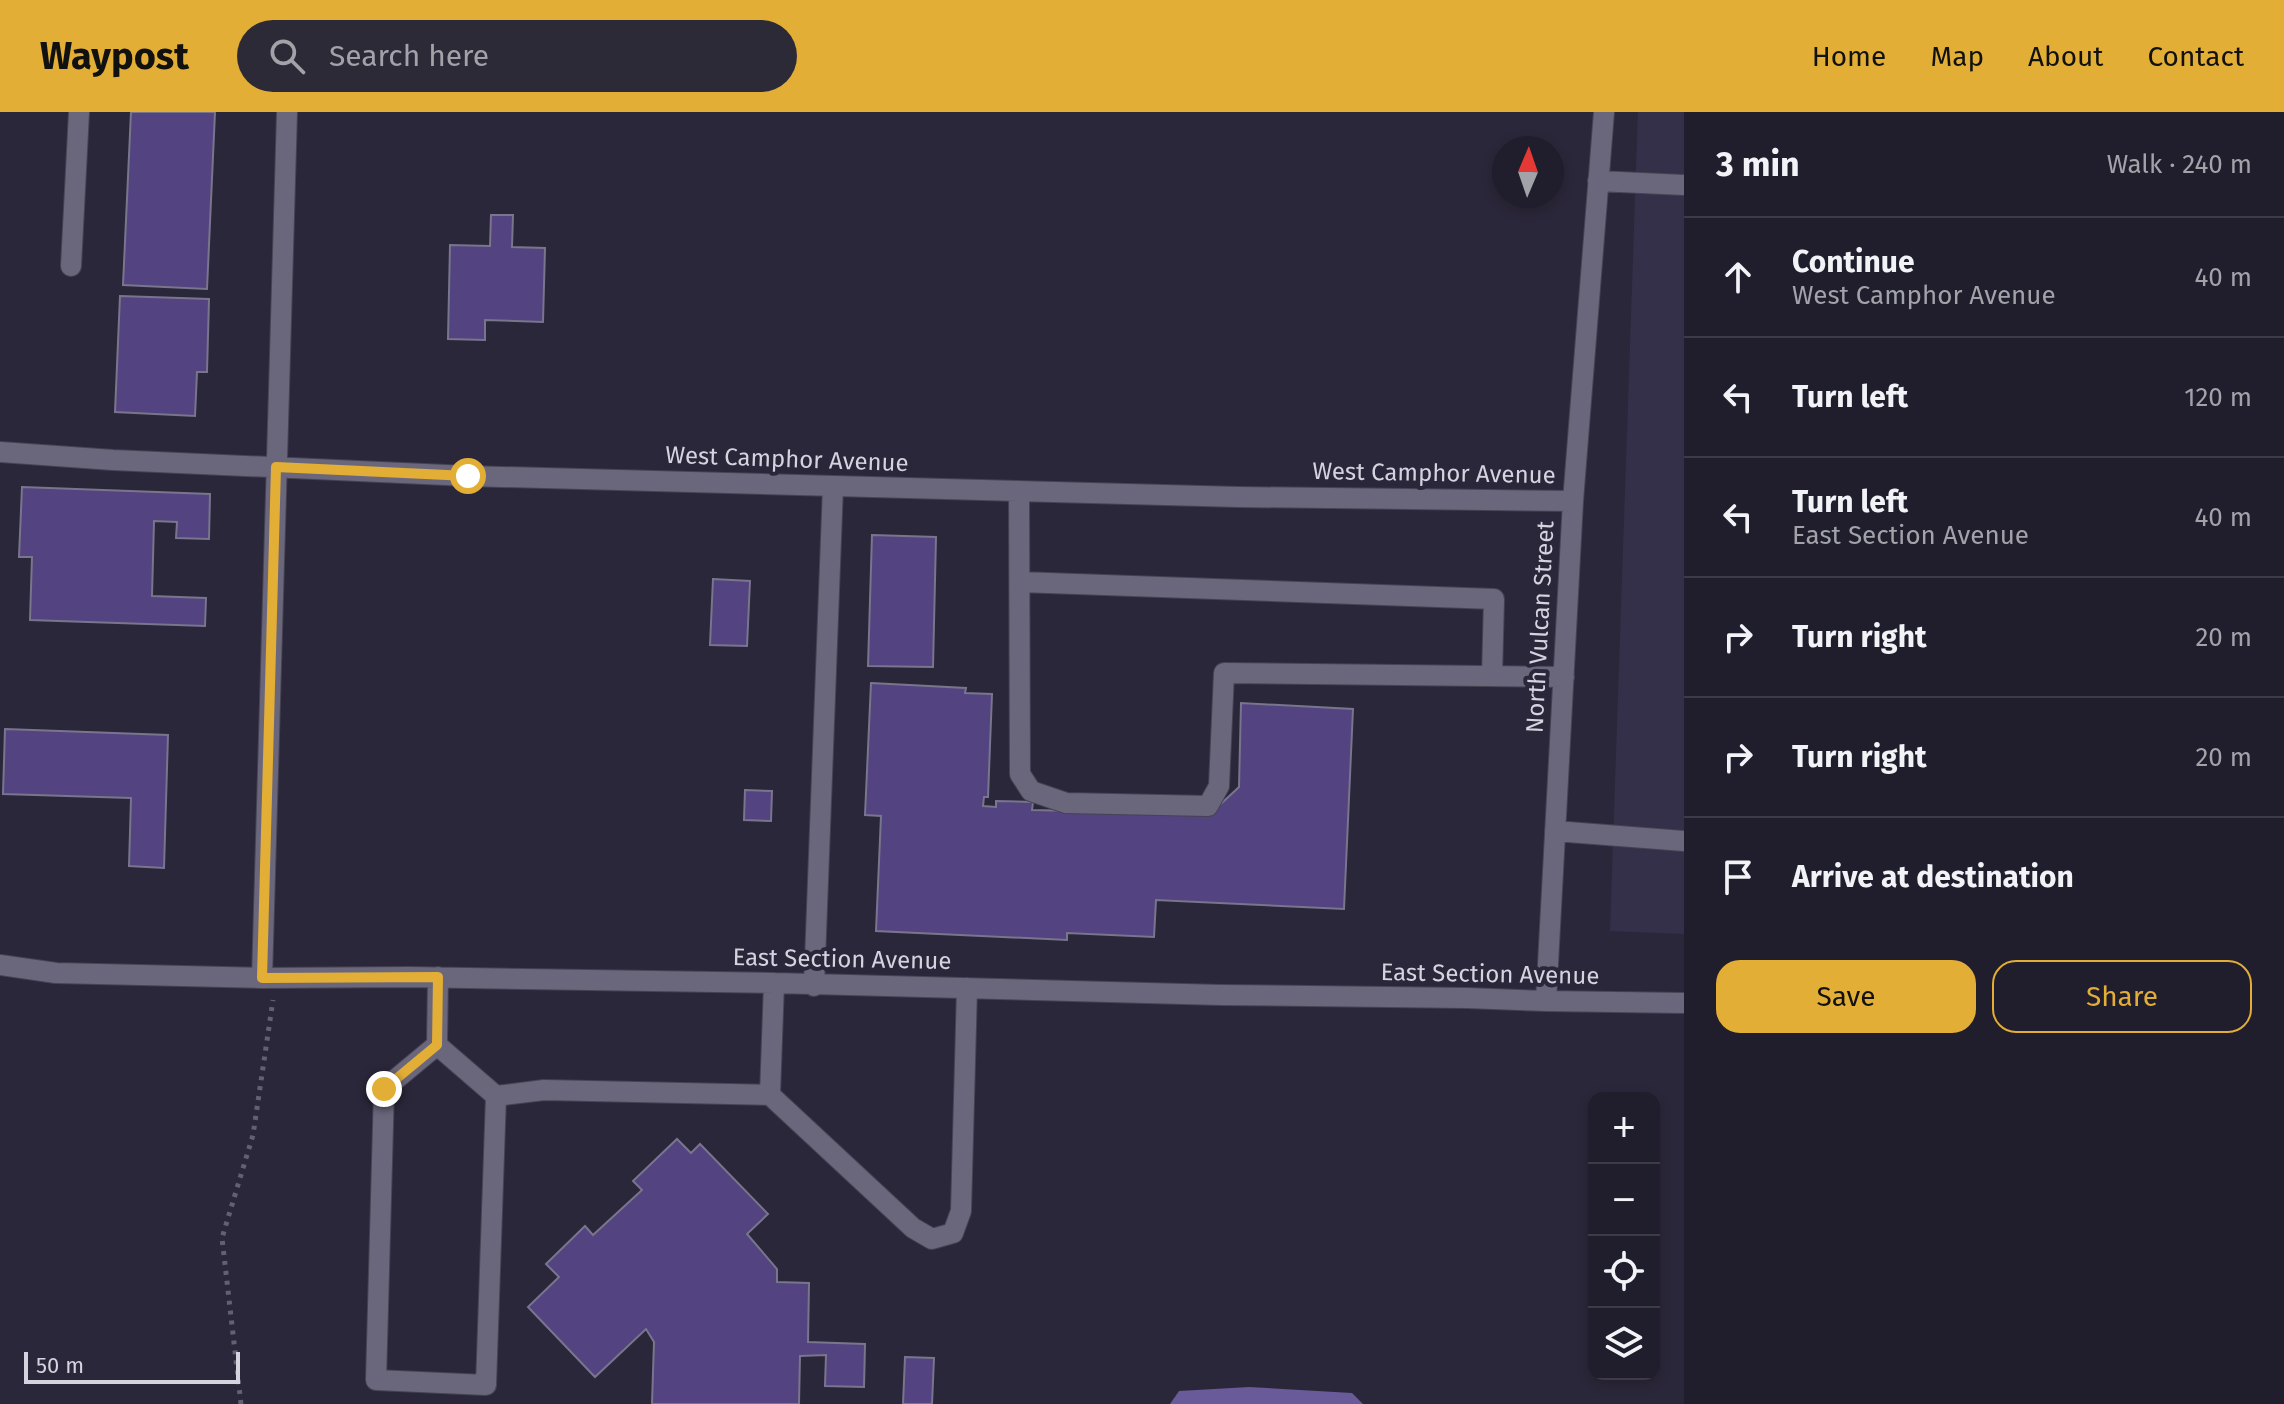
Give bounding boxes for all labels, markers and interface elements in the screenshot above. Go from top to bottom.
search box [237,20,797,92]
text: Waypost [40,33,189,79]
icon: search [265,34,309,78]
text: Search here [329,38,489,74]
text: Home [1812,40,1886,73]
text: Map [1930,40,1984,73]
text: About [2028,40,2103,73]
text: Contact [2147,40,2244,73]
north arrow [1492,136,1564,208]
text: 3 min [1716,144,1800,185]
text: Walk · 240 m [2107,149,2252,180]
text: Continue [1792,244,1915,280]
icon: ahead [1716,255,1760,299]
text: 40 m [2194,262,2252,293]
text: West Camphor Avenue [1792,280,2056,311]
icon: left [1716,375,1760,419]
text: Turn left [1792,379,1908,415]
text: 120 m [2184,382,2252,413]
street label: West Camphor Avenue [665,441,909,477]
street label: West Camphor Avenue [1312,457,1556,489]
route start [450,458,486,494]
text: Turn left [1792,484,1908,520]
icon: left [1716,495,1760,539]
text: 40 m [2194,502,2252,533]
street label: North Vulcan Street [1520,520,1560,734]
text: East Section Avenue [1792,520,2029,551]
icon: right [1716,615,1760,659]
text: Turn right [1792,619,1927,655]
text: 20 m [2195,622,2252,653]
icon: right [1716,735,1760,779]
text: Turn right [1792,739,1927,775]
text: 20 m [2195,742,2252,773]
icon: arrive [1716,855,1760,899]
text: Arrive at destination [1792,859,2074,895]
street label: East Section Avenue [732,943,952,975]
street label: East Section Avenue [1380,958,1600,990]
button: Save [1716,960,1976,1033]
button: Share [1992,960,2252,1033]
route end [366,1071,402,1107]
map controls [1588,1092,1660,1380]
button: + [1588,1092,1660,1164]
button: − [1588,1164,1660,1236]
button: locate [1588,1236,1660,1308]
button: layers [1588,1308,1660,1380]
scale bar [24,1348,240,1384]
text: 50 m [36,1352,84,1379]

